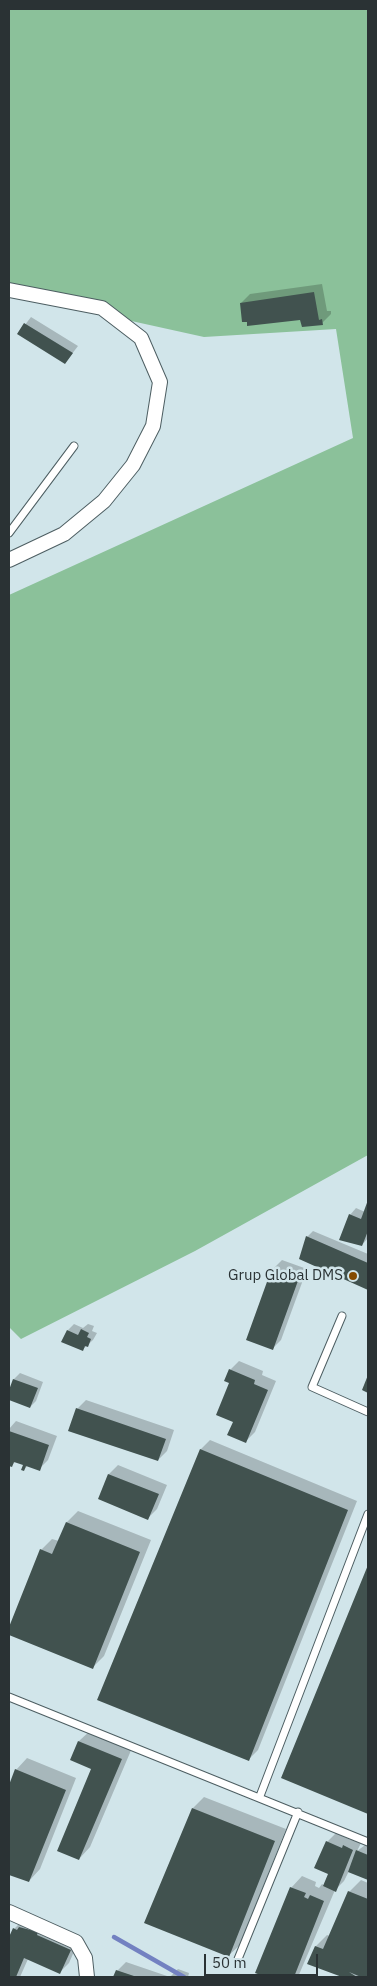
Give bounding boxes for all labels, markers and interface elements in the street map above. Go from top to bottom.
place label: Grup Global DMS [228,1267,343,1285]
marker: Grup Global DMS [347,1270,359,1282]
scale bar [207,1944,321,1976]
text: 50 m [212,1953,247,1972]

